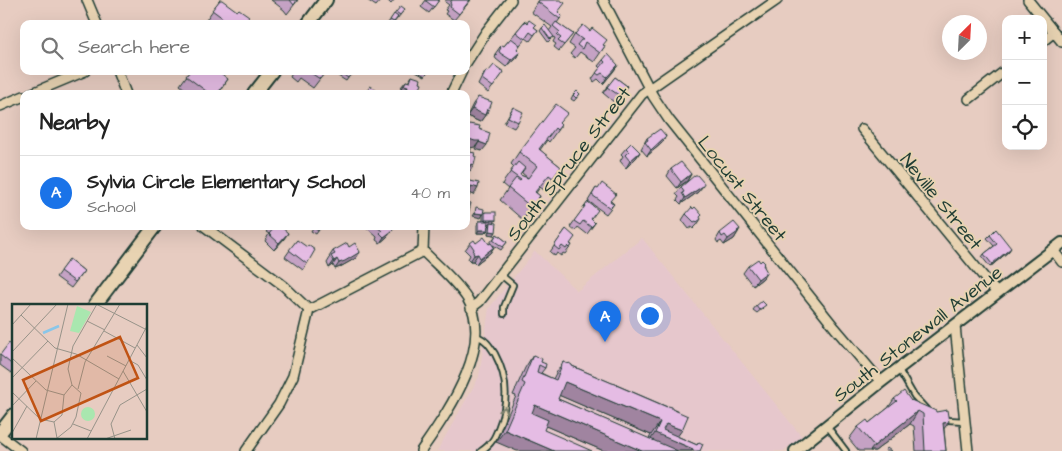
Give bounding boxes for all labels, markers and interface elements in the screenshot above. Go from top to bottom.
north arrow [942,15,987,60]
map controls [1002,15,1047,150]
button: + [1002,15,1047,60]
search box [20,20,470,75]
icon: search [38,34,66,62]
text: Search here [78,34,190,61]
button: − [1002,60,1047,105]
street label: South Spruce Street [500,81,638,247]
button: locate [1002,105,1047,150]
text: Nearby [40,108,110,137]
street label: Locust Street [691,130,793,248]
street label: Neville Street [893,148,988,256]
text: Sylvia Circle Elementary School [87,169,365,196]
text: A [51,182,61,204]
text: 40 m [410,182,450,204]
text: School [87,196,136,218]
street label: South Stonewall Avenue [828,260,1008,409]
pin: A [589,301,621,342]
your location [637,303,663,329]
inset map [12,304,148,438]
one-way arrow [498,405,509,414]

